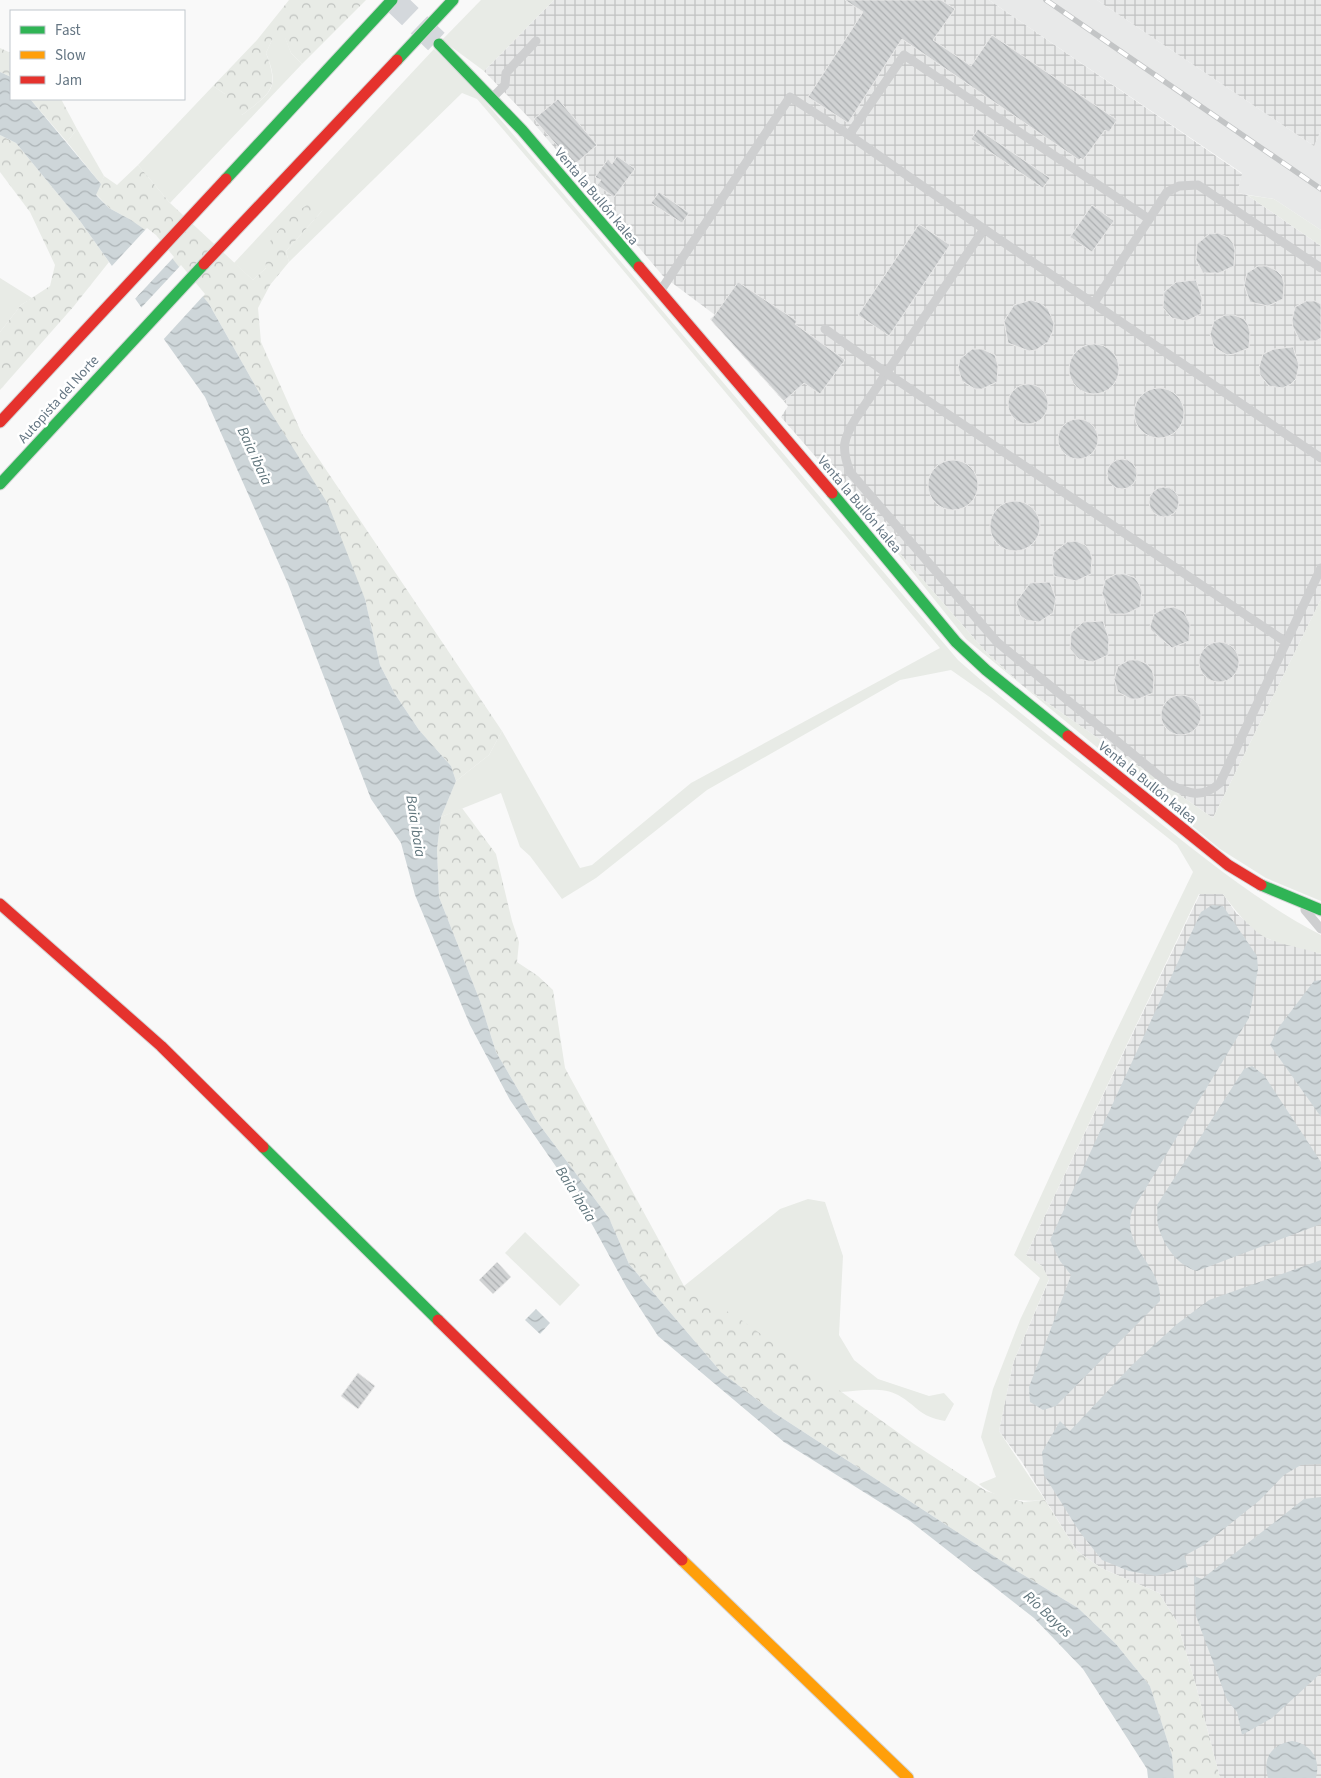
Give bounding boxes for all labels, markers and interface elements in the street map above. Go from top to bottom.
legend [10,10,185,100]
text: Fast [55,20,81,41]
text: Slow [55,45,86,66]
text: Jam [55,70,82,91]
street label: Venta la Bullón kalea [549,144,643,250]
street label: Autopista del Norte [14,351,104,448]
water label: Baia ibaia [232,423,277,489]
street label: Venta la Bullón kalea [812,452,906,558]
street label: Venta la Bullón kalea [1094,737,1201,829]
water label: Baia ibaia [400,794,431,859]
water label: Baia ibaia [550,1162,601,1226]
water label: Río Bayas [1019,1586,1077,1642]

